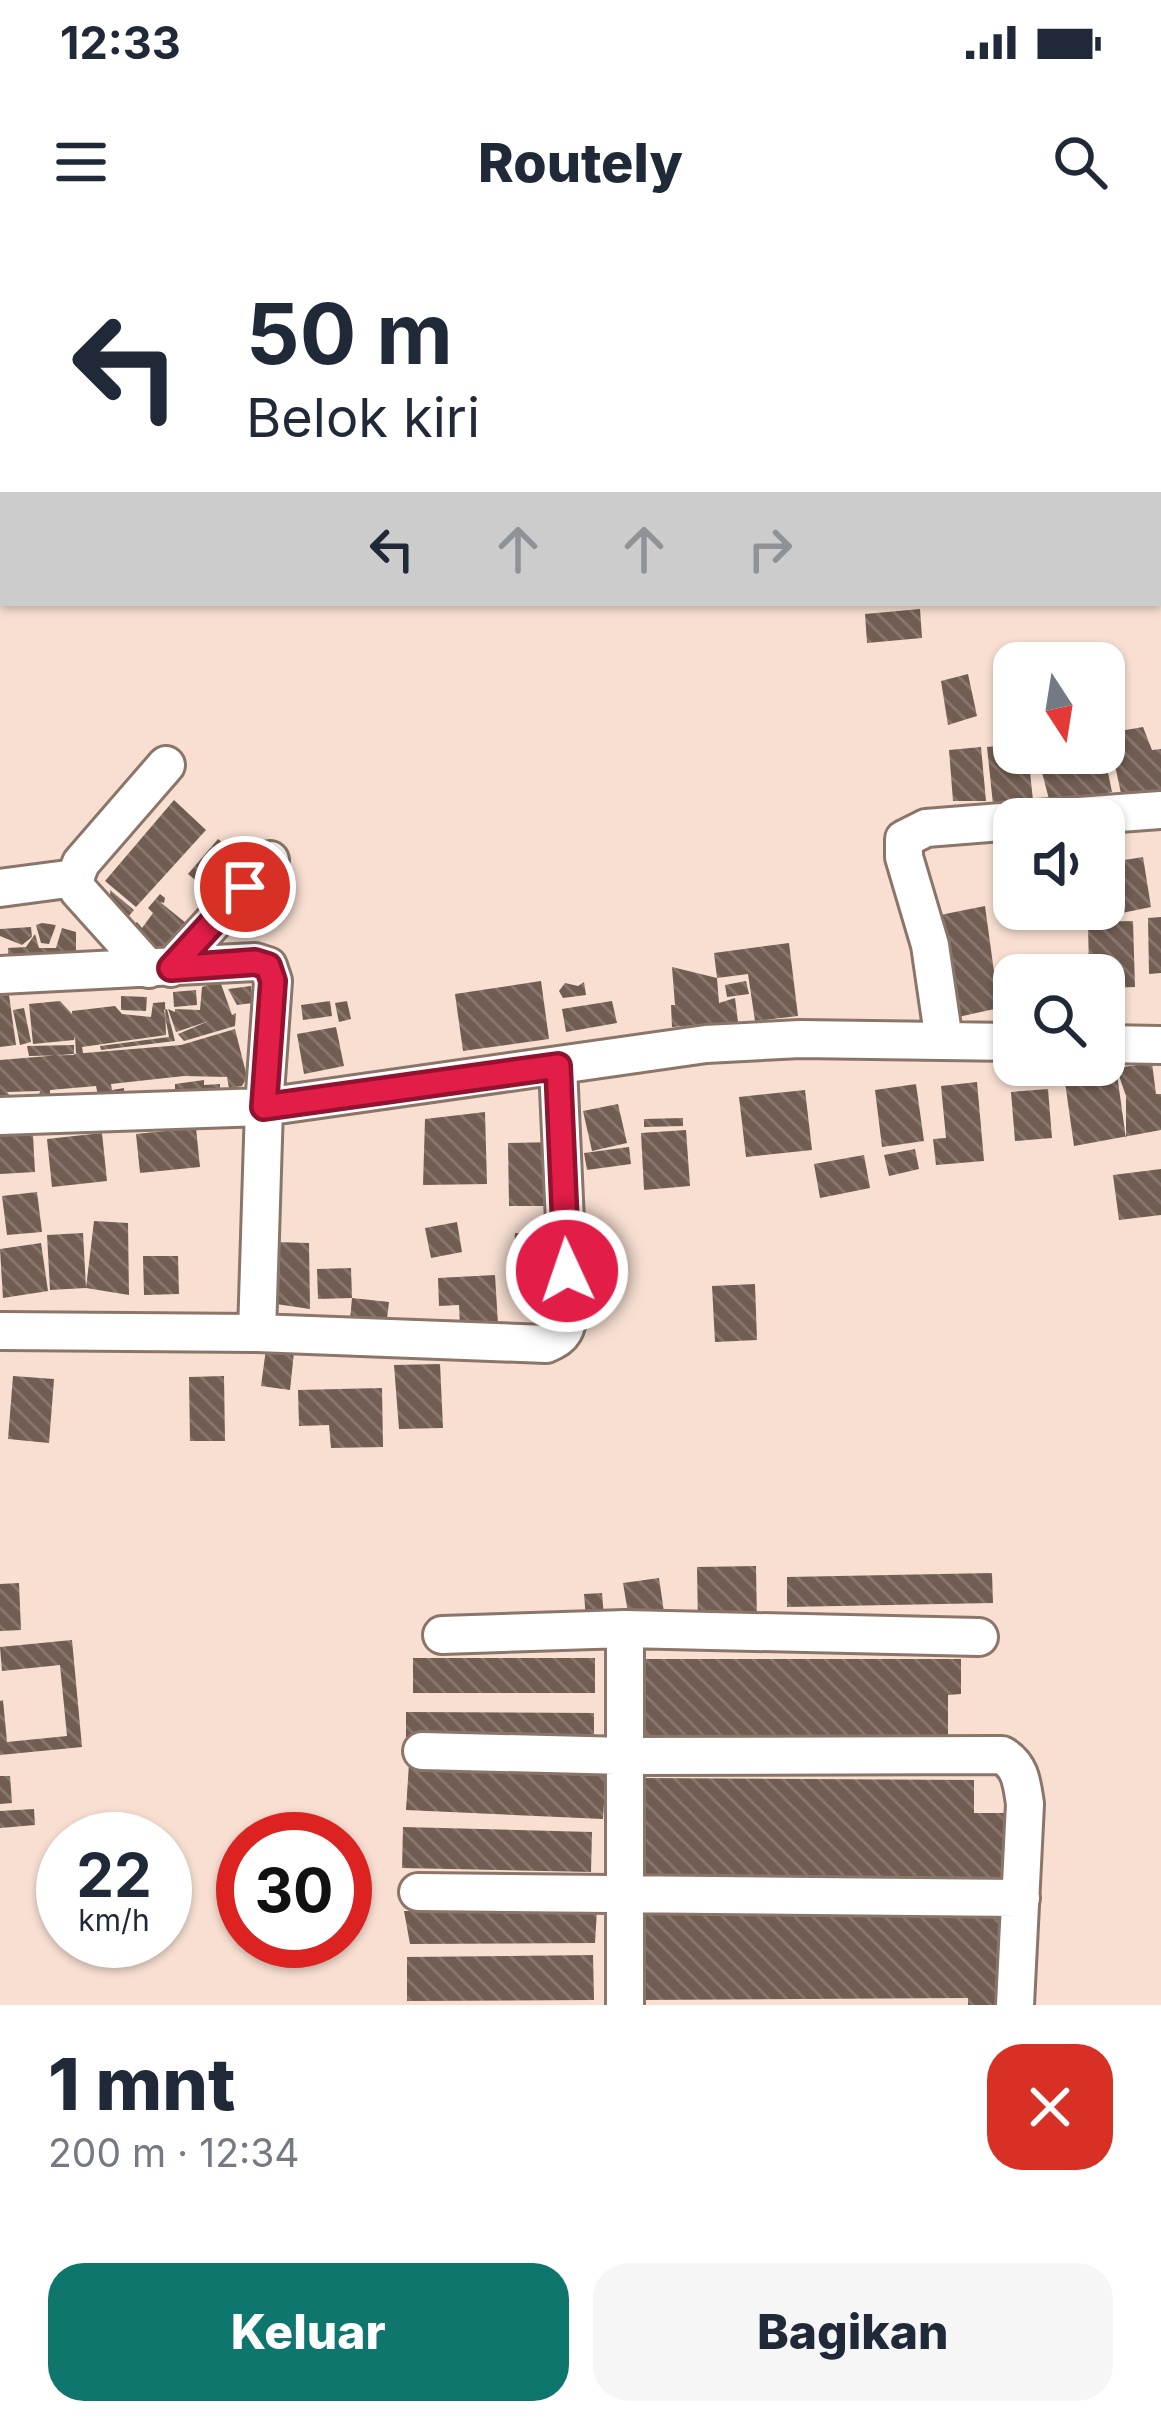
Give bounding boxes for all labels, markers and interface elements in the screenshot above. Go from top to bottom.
text: 12:33 [60,15,181,70]
icon: menu [48,129,114,195]
icon: search [1047,129,1113,195]
text: Routely [478,130,683,195]
text: 50 m [246,283,453,384]
icon: left [48,288,204,444]
text: Belok kiri [246,385,480,450]
icon: left [359,516,425,582]
icon: ahead [485,516,551,582]
icon: ahead [611,516,677,582]
icon: right [737,516,803,582]
north arrow [993,642,1125,774]
map controls [993,642,1125,1086]
button: sound [993,798,1125,930]
pin [194,836,296,938]
icon: arrive [212,854,278,920]
button: search [993,954,1125,1086]
position arrow [504,1208,630,1334]
speed limit sign: 30 [216,1812,372,1968]
text: 22 [76,1839,152,1911]
text: km/h [78,1902,150,1938]
text: 1 mnt [48,2040,236,2127]
button: close [987,2044,1113,2170]
text: 200 m · 12:34 [48,2129,299,2176]
button: Keluar [48,2263,569,2401]
button: Bagikan [593,2263,1113,2401]

